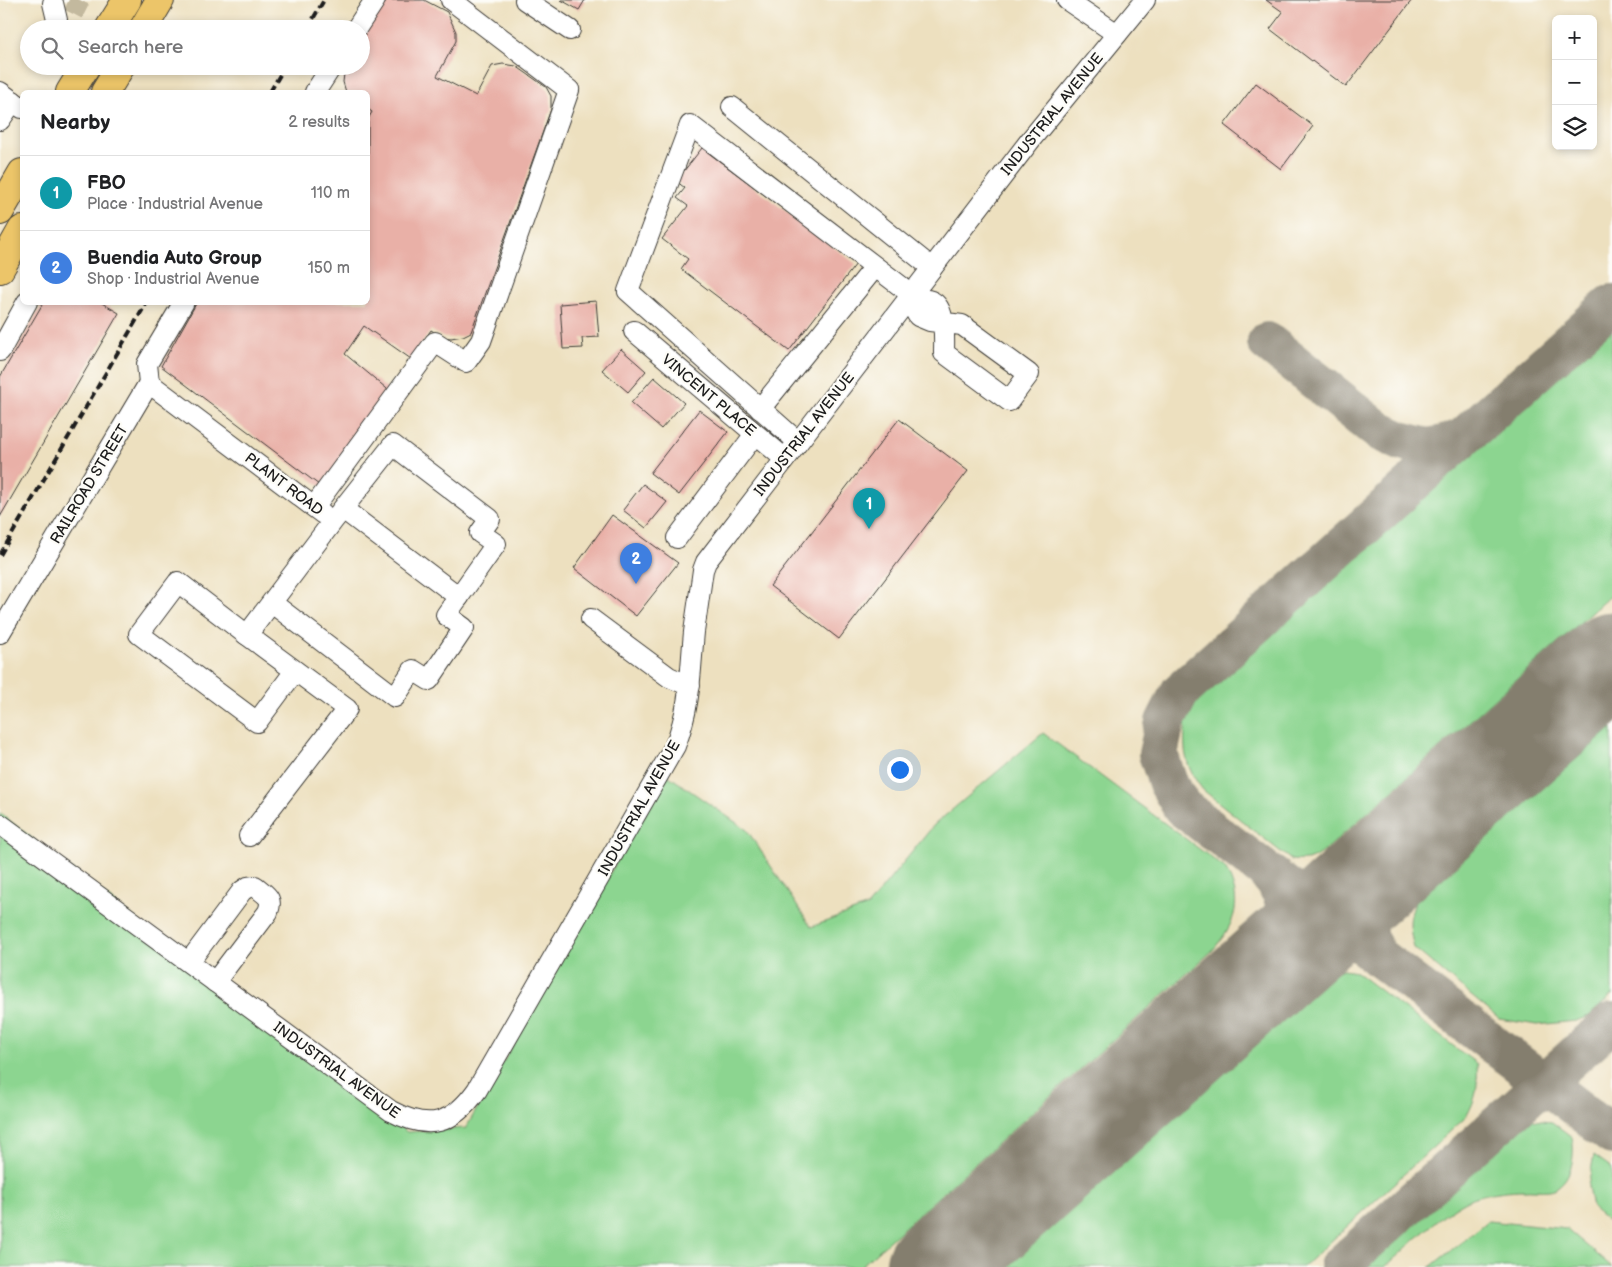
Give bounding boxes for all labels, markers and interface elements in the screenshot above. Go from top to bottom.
map controls [1552,15,1597,150]
button: + [1552,15,1597,60]
search box [20,20,370,75]
icon: search [38,34,66,62]
text: Search here [78,36,183,59]
street label: INDUSTRIAL AVENUE [997,49,1108,179]
button: − [1552,60,1597,105]
button: layers [1552,105,1597,150]
text: Nearby [40,110,110,135]
text: 2 results [288,113,350,132]
text: FBO [87,172,126,195]
text: 1 [53,184,59,203]
text: 110 m [311,184,350,203]
text: Place · Industrial Avenue [87,195,263,214]
text: Buendia Auto Group [87,247,262,270]
text: 2 [51,259,61,278]
text: 150 m [308,259,350,278]
text: Shop · Industrial Avenue [87,270,259,289]
street label: VINCENT PLACE [658,350,760,440]
street label: INDUSTRIAL AVENUE [750,368,859,500]
street label: RAILROAD STREET [46,421,133,547]
street label: PLANT ROAD [241,449,327,520]
pin: 1 [853,488,885,529]
pin: 2 [620,543,652,584]
street label: INDUSTRIAL AVENUE [594,737,685,879]
your location [887,757,913,783]
street label: INDUSTRIAL AVENUE [270,1018,404,1123]

